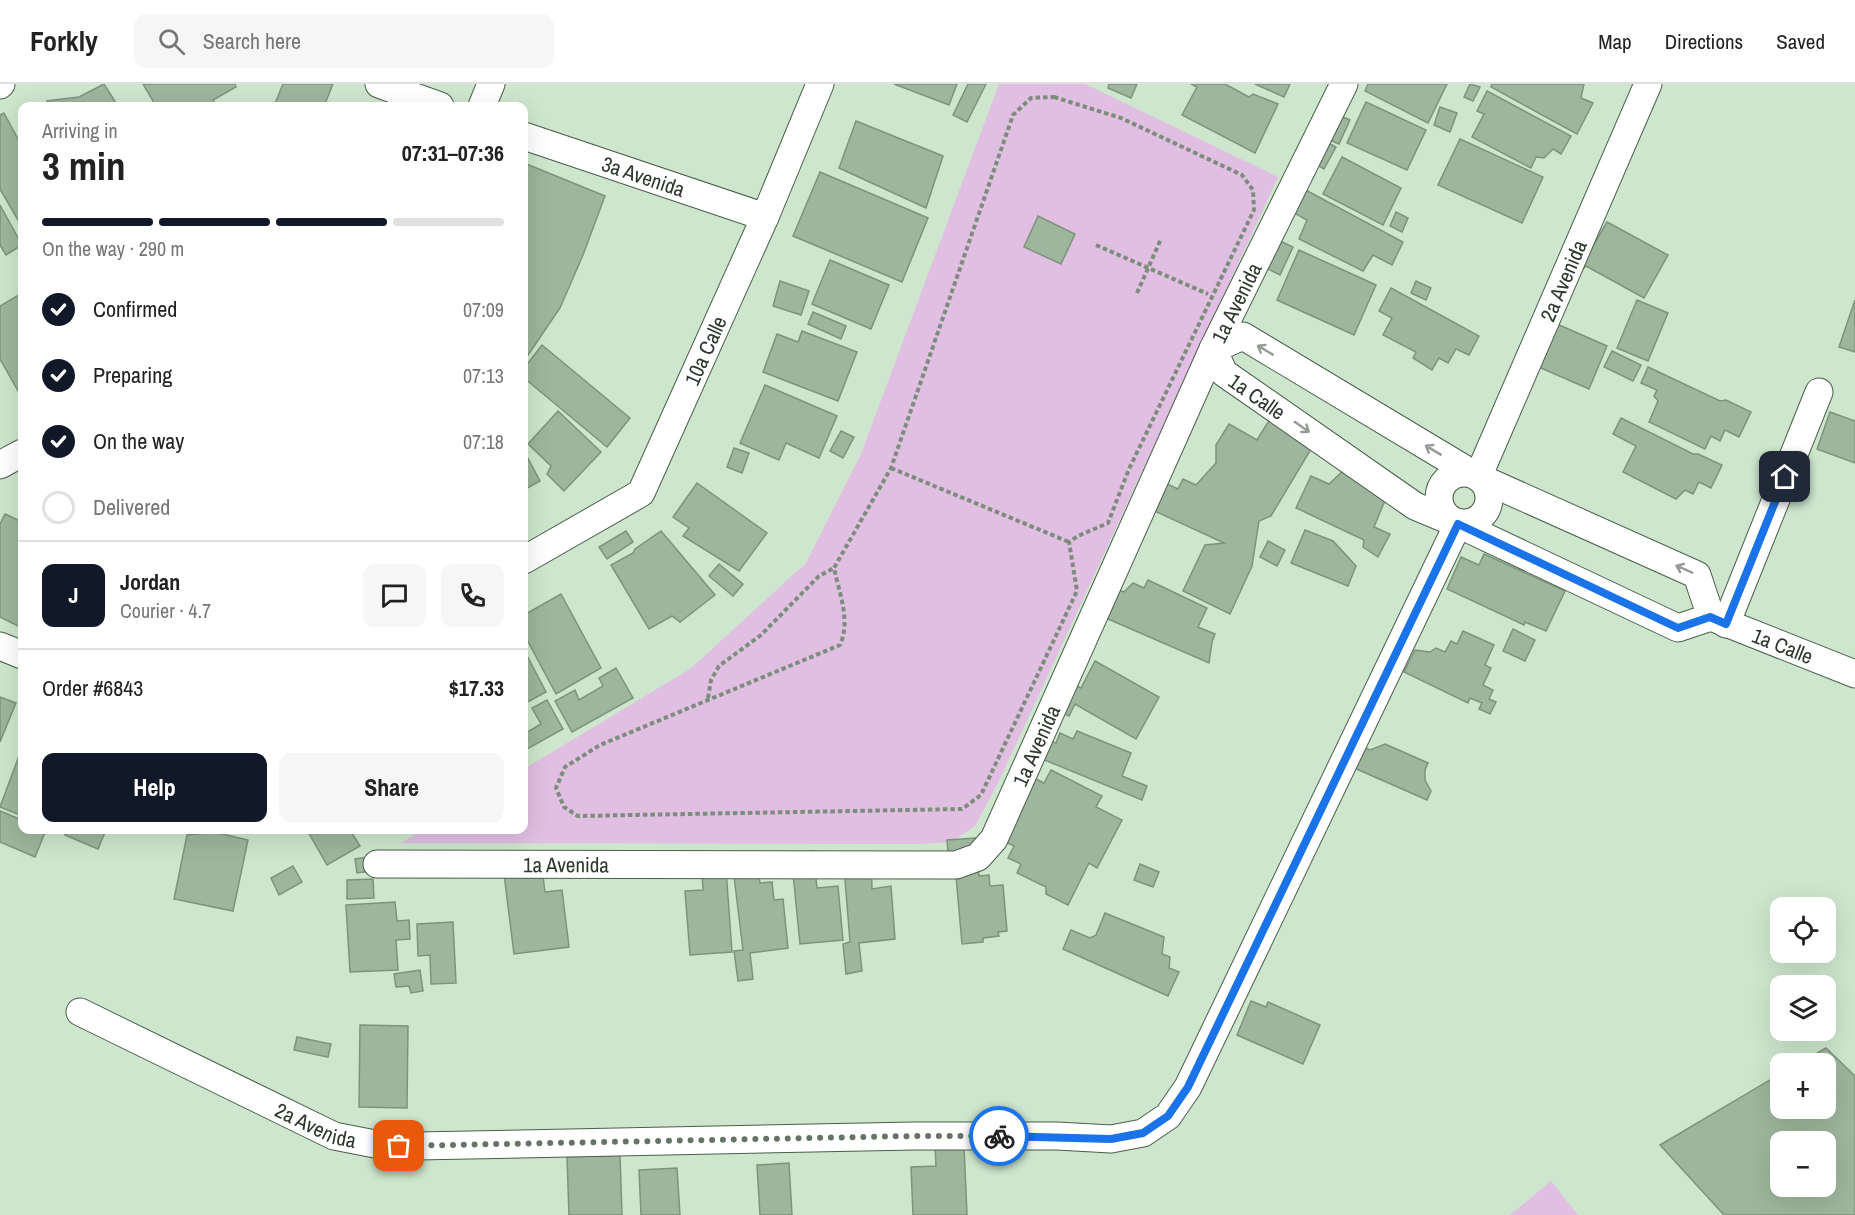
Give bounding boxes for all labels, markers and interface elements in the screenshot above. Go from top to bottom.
search box [134,14,554,68]
text: Forkly [30,22,98,60]
icon: search [155,25,188,58]
text: Search here [203,26,301,56]
text: Map [1598,27,1632,56]
text: Directions [1665,27,1743,56]
text: Saved [1776,27,1825,56]
text: Arriving in [42,117,118,144]
text: 07:31–07:36 [402,138,504,168]
text: 3 min [42,140,126,192]
street label: 3a Avenida [598,149,689,204]
text: On the way · 290 m [42,235,184,262]
street label: 2a Avenida [1533,235,1593,326]
street label: 1a Avenida [1204,257,1268,348]
icon: check [42,293,75,326]
text: Confirmed [93,294,177,324]
text: 07:09 [463,296,504,323]
street label: 10a Calle [677,311,733,390]
one-way arrow [1257,343,1274,355]
icon: check [42,359,75,392]
text: Preparing [93,360,172,390]
text: 07:13 [463,362,504,389]
street label: 1a Calle [1223,366,1292,426]
one-way arrow [1293,421,1310,433]
icon: check [42,425,75,458]
text: On the way [93,426,184,456]
text: 07:18 [463,428,504,455]
one-way arrow [1424,443,1441,455]
pin [1759,451,1810,502]
icon: home [1768,460,1801,493]
text: Delivered [93,492,170,522]
one-way arrow [1676,563,1694,575]
button: chat [363,564,426,627]
button: phone [441,564,504,627]
text: Jordan [120,567,180,597]
text: J [68,580,79,610]
text: Courier · 4.7 [120,597,211,624]
street label: 1a Calle [1748,620,1817,671]
text: Order #6843 [42,673,143,703]
text: $17.33 [449,673,504,703]
street label: 1a Avenida [1005,700,1067,791]
button: Help [42,753,267,822]
button: Share [279,753,504,822]
street label: 1a Avenida [523,850,609,879]
map controls [1770,897,1836,1197]
button: locate [1770,897,1836,963]
button: layers [1770,975,1836,1041]
button: + [1770,1053,1836,1119]
street label: 2a Avenida [270,1095,359,1155]
courier [969,1106,1029,1166]
pin [373,1120,424,1171]
icon: bike [983,1120,1016,1153]
icon: bag [382,1129,415,1162]
button: − [1770,1131,1836,1197]

